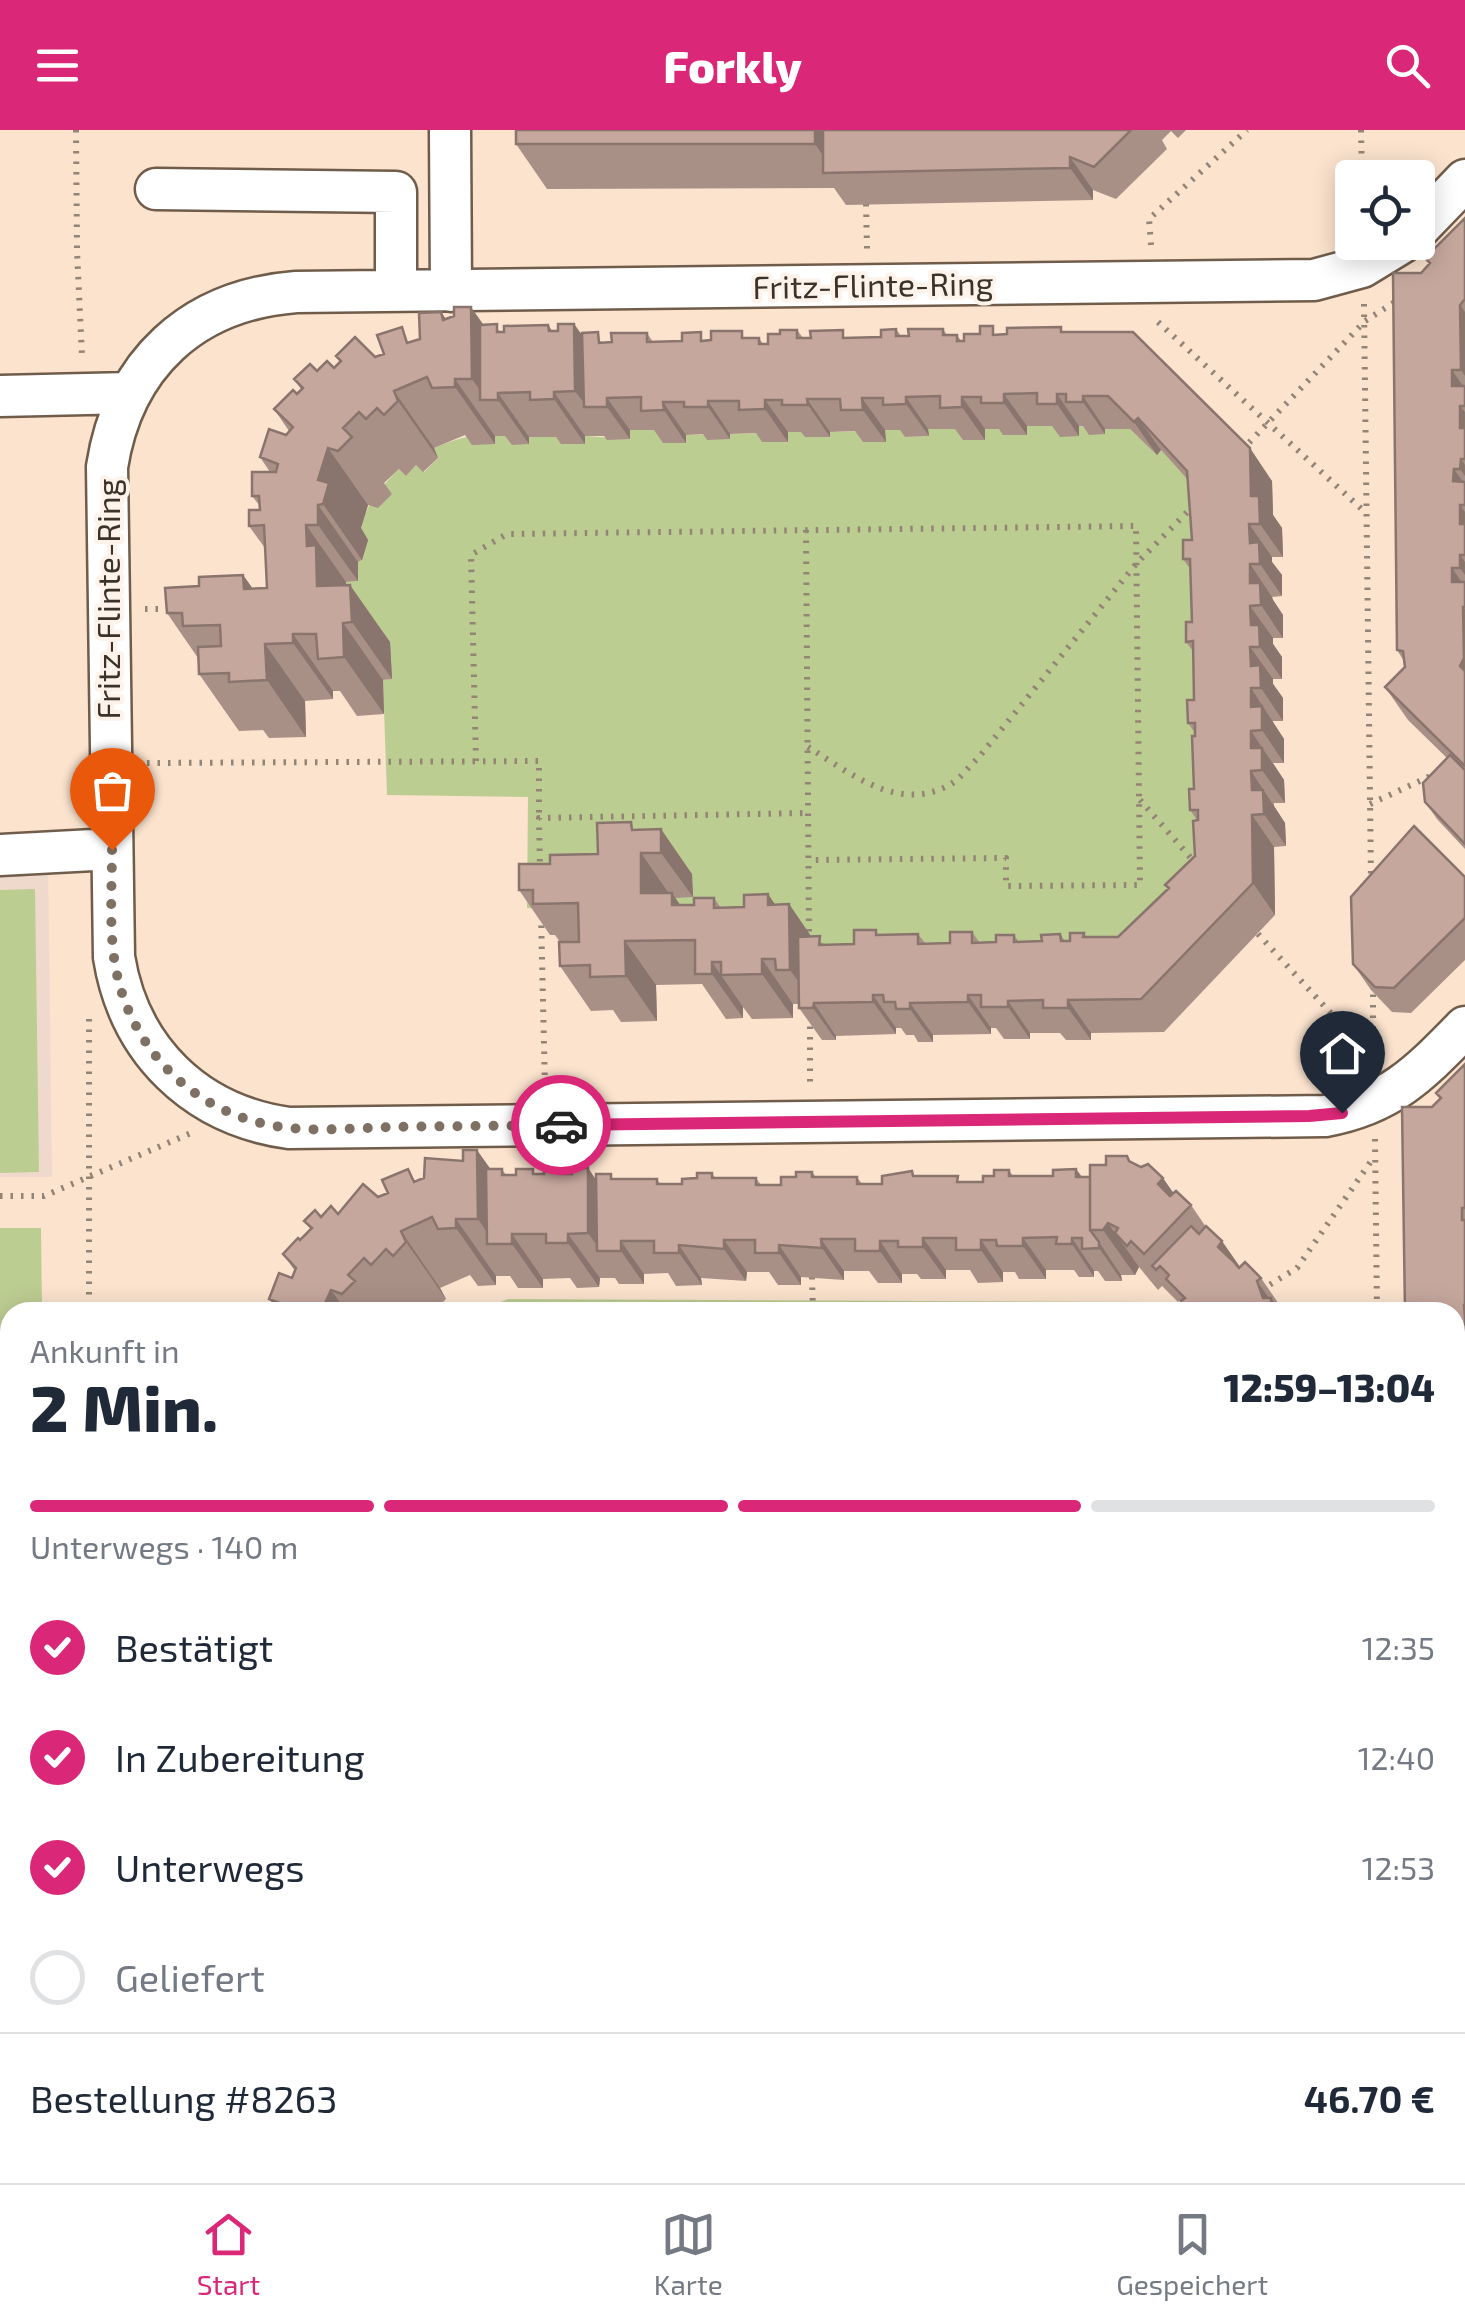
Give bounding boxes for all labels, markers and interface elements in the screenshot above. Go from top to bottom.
icon: menu [30,38,85,93]
text: Forkly [663,38,802,92]
icon: search [1380,38,1435,93]
map controls [1335,160,1435,260]
button: locate [1335,160,1435,260]
street label: Fritz-Flinte-Ring [752,263,994,305]
street label: Fritz-Flinte-Ring [88,478,126,719]
pin [70,748,155,851]
icon: bag [85,763,140,818]
pin [1300,1011,1385,1114]
icon: home [1315,1026,1370,1081]
courier [511,1075,611,1175]
icon: car [534,1098,589,1153]
text: Ankunft in [30,1331,180,1369]
text: 12:59–13:04 [1223,1364,1435,1410]
text: 2 Min. [30,1367,218,1445]
text: Unterwegs · 140 m [30,1527,298,1565]
icon: check [30,1620,85,1675]
text: Bestätigt [115,1624,273,1670]
text: 12:35 [1362,1628,1435,1666]
icon: check [30,1730,85,1785]
text: In Zubereitung [115,1734,365,1780]
text: 12:40 [1358,1738,1435,1776]
icon: check [30,1840,85,1895]
text: Unterwegs [115,1844,305,1890]
text: 12:53 [1362,1848,1435,1886]
text: Geliefert [115,1954,265,2000]
text: Bestellung #8263 [30,2075,337,2121]
text: 46.70 € [1304,2075,1435,2121]
tab: Start [197,2207,260,2301]
tab: Karte [654,2207,723,2301]
tab: Gespeichert [1116,2207,1268,2301]

